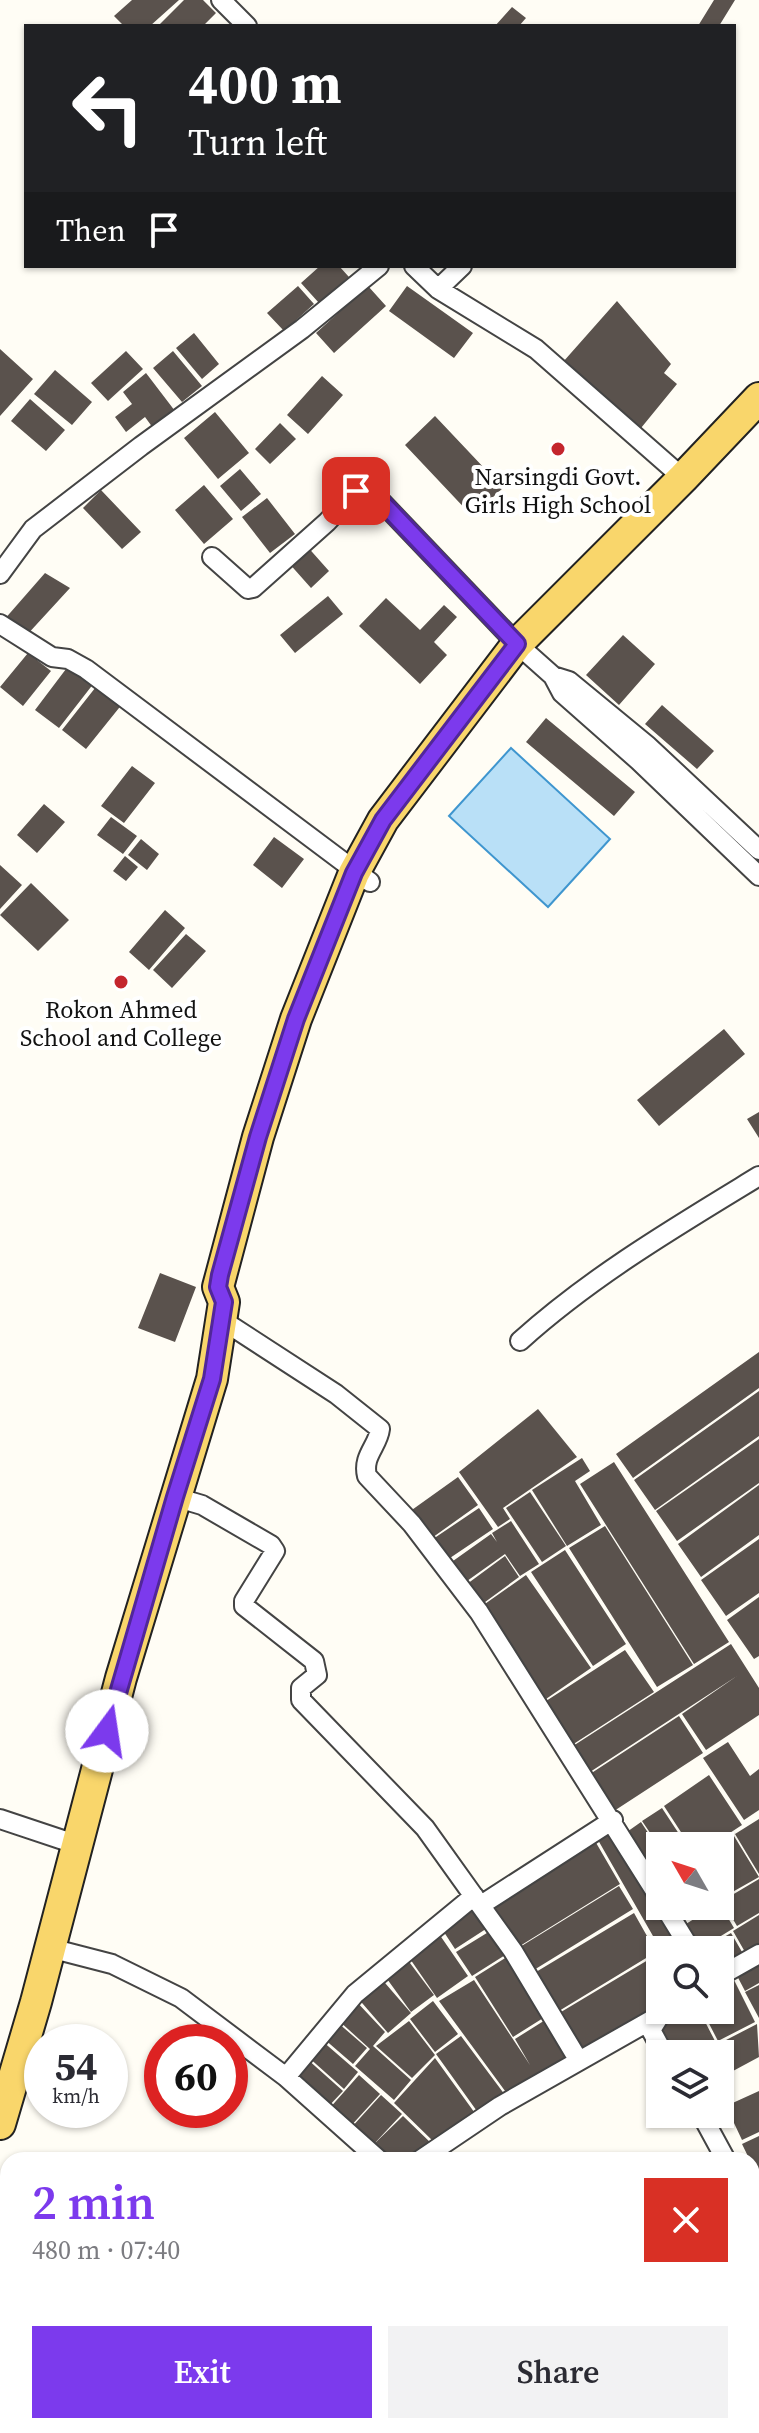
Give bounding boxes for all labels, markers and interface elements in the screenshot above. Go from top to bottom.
text: 400 m [188,45,342,122]
icon: left [56,56,160,160]
text: Turn left [188,118,327,167]
icon: arrive [142,208,186,252]
text: Then [56,210,126,251]
marker: Narsingdi Govt. Girls High School [549,440,567,458]
pin [322,457,390,525]
place label: Narsingdi Govt. Girls High School [465,460,651,521]
icon: arrive [334,469,378,513]
marker: Rokon Ahmed School and College [112,973,130,991]
place label: Rokon Ahmed School and College [20,993,222,1054]
position arrow [65,1689,149,1773]
north arrow [646,1832,734,1920]
map controls [646,1832,734,2128]
button: search [646,1936,734,2024]
speed limit sign: 60 [144,2024,248,2128]
text: 54 [54,2039,98,2093]
button: layers [646,2040,734,2128]
text: km/h [52,2082,100,2110]
text: 2 min [32,2169,155,2235]
button: close [644,2178,728,2262]
text: 480 m · 07:40 [32,2232,180,2268]
button: Exit [32,2326,372,2418]
button: Share [388,2326,728,2418]

